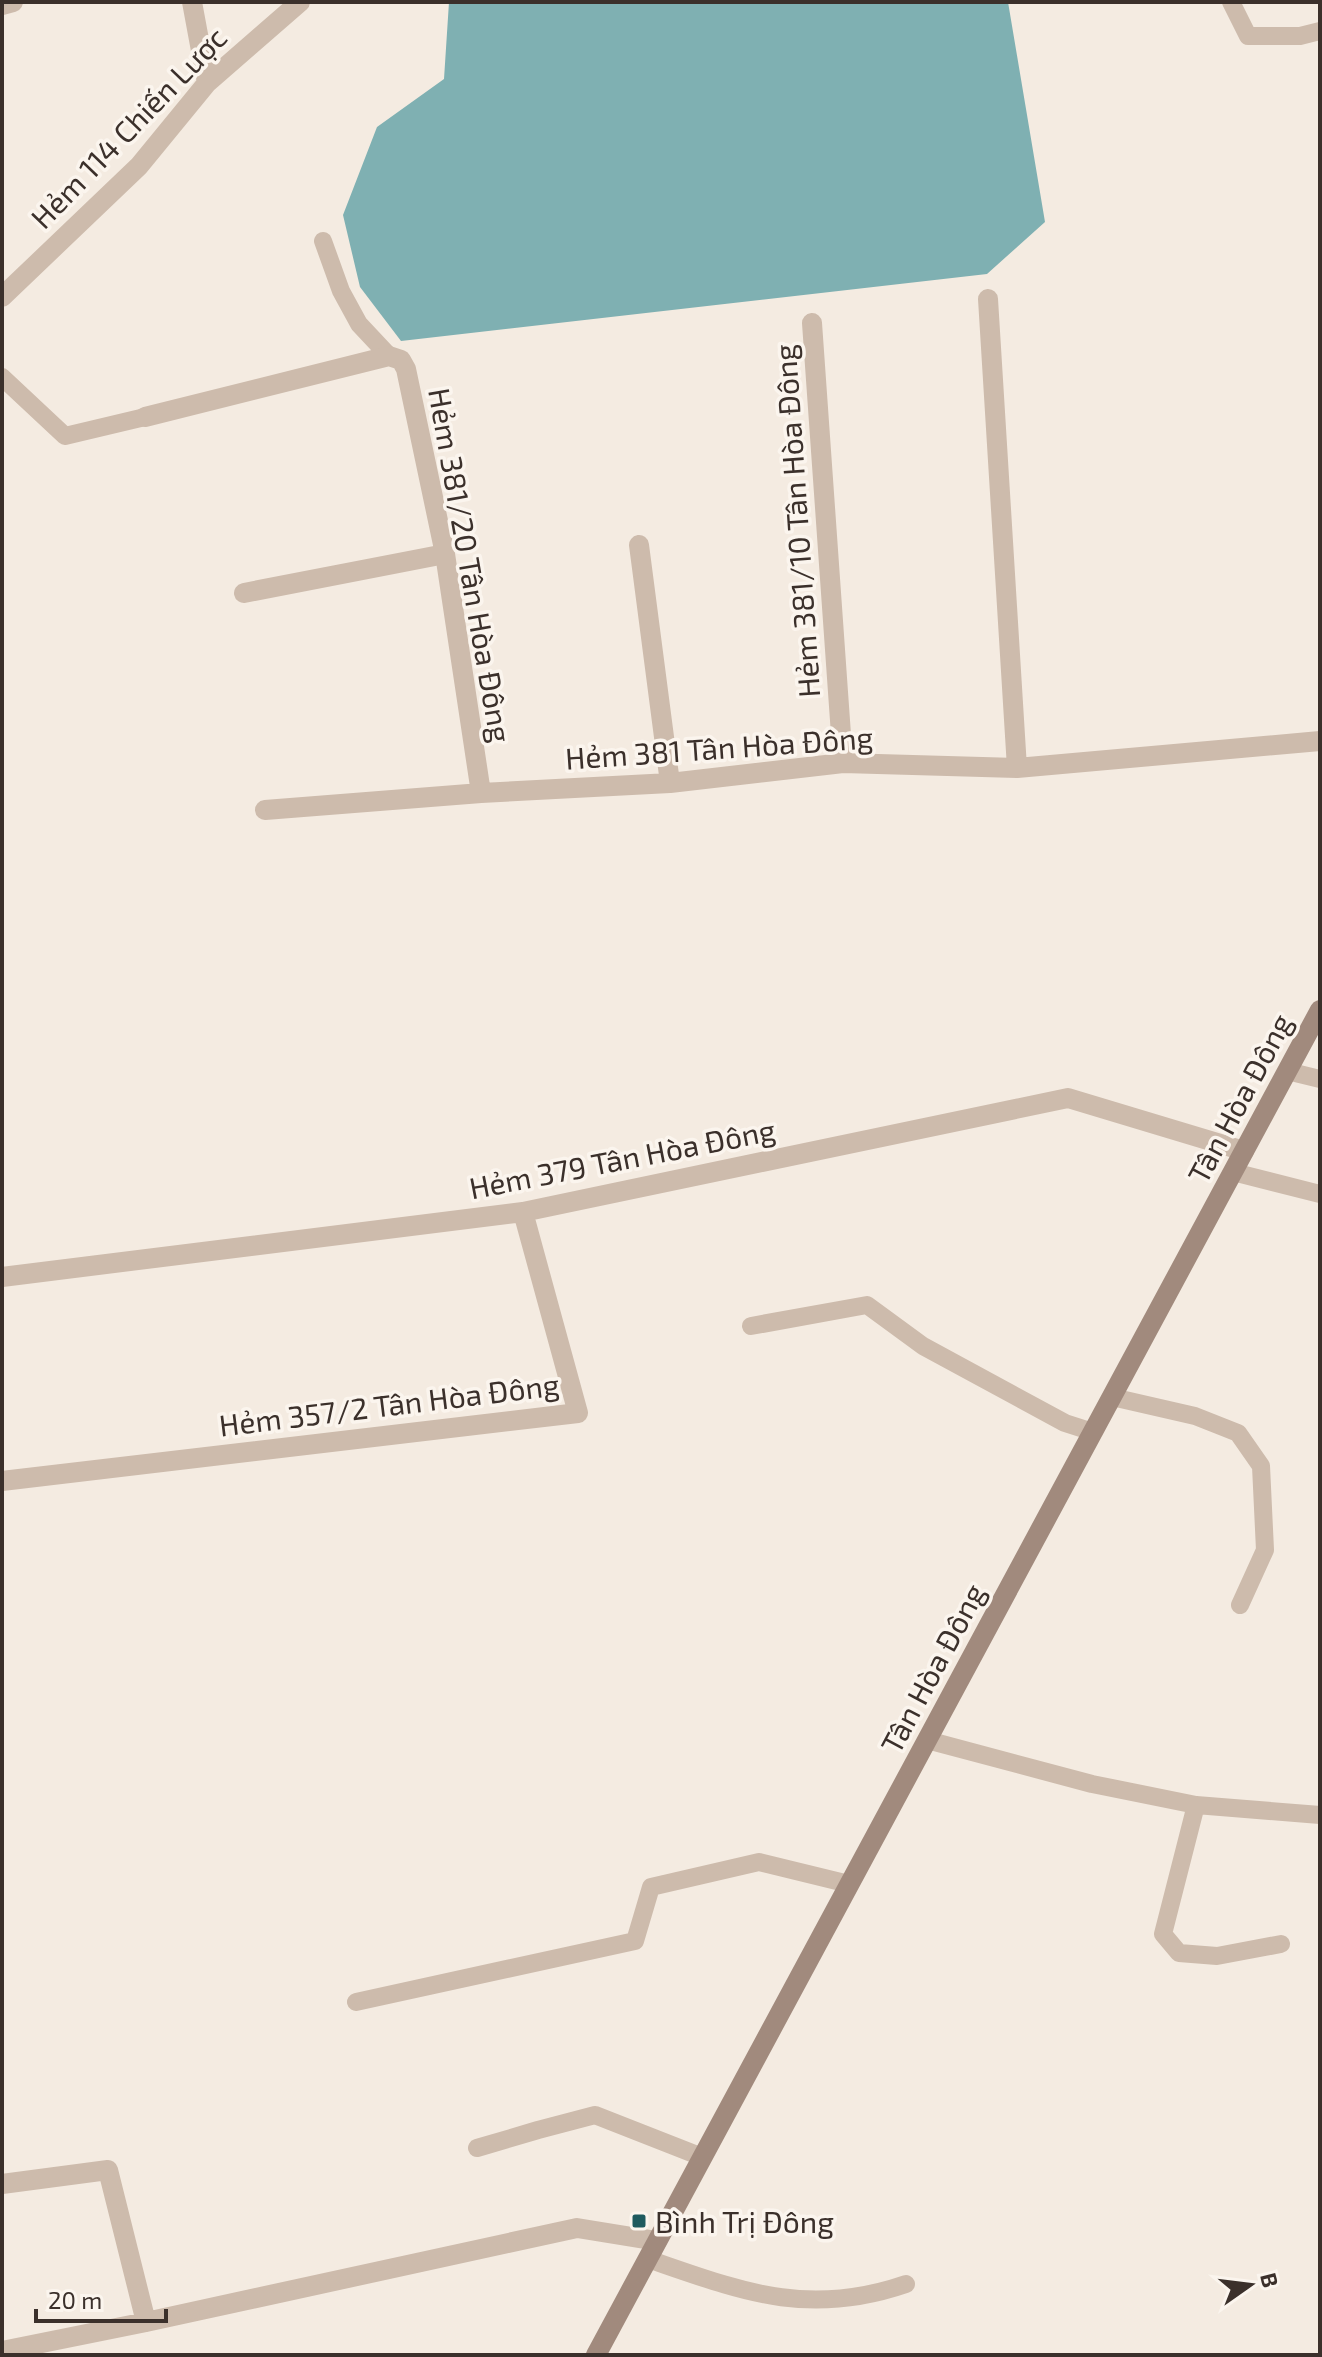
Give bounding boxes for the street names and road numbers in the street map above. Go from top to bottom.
street label: Hẻm 114 Chiến Lược [23,19,233,235]
street label: Hẻm 381/10 Tân Hòa Đông [766,343,826,699]
street label: Hẻm 381/20 Tân Hòa Đông [422,385,520,745]
street label: Hẻm 381 Tân Hòa Đông [564,718,874,776]
street label: Tân Hòa Đông [1179,1007,1299,1189]
street label: Hẻm 379 Tân Hòa Đông [466,1111,778,1205]
street label: Hẻm 357/2 Tân Hòa Đông [217,1365,561,1443]
street label: Tân Hòa Đông [872,1577,992,1759]

